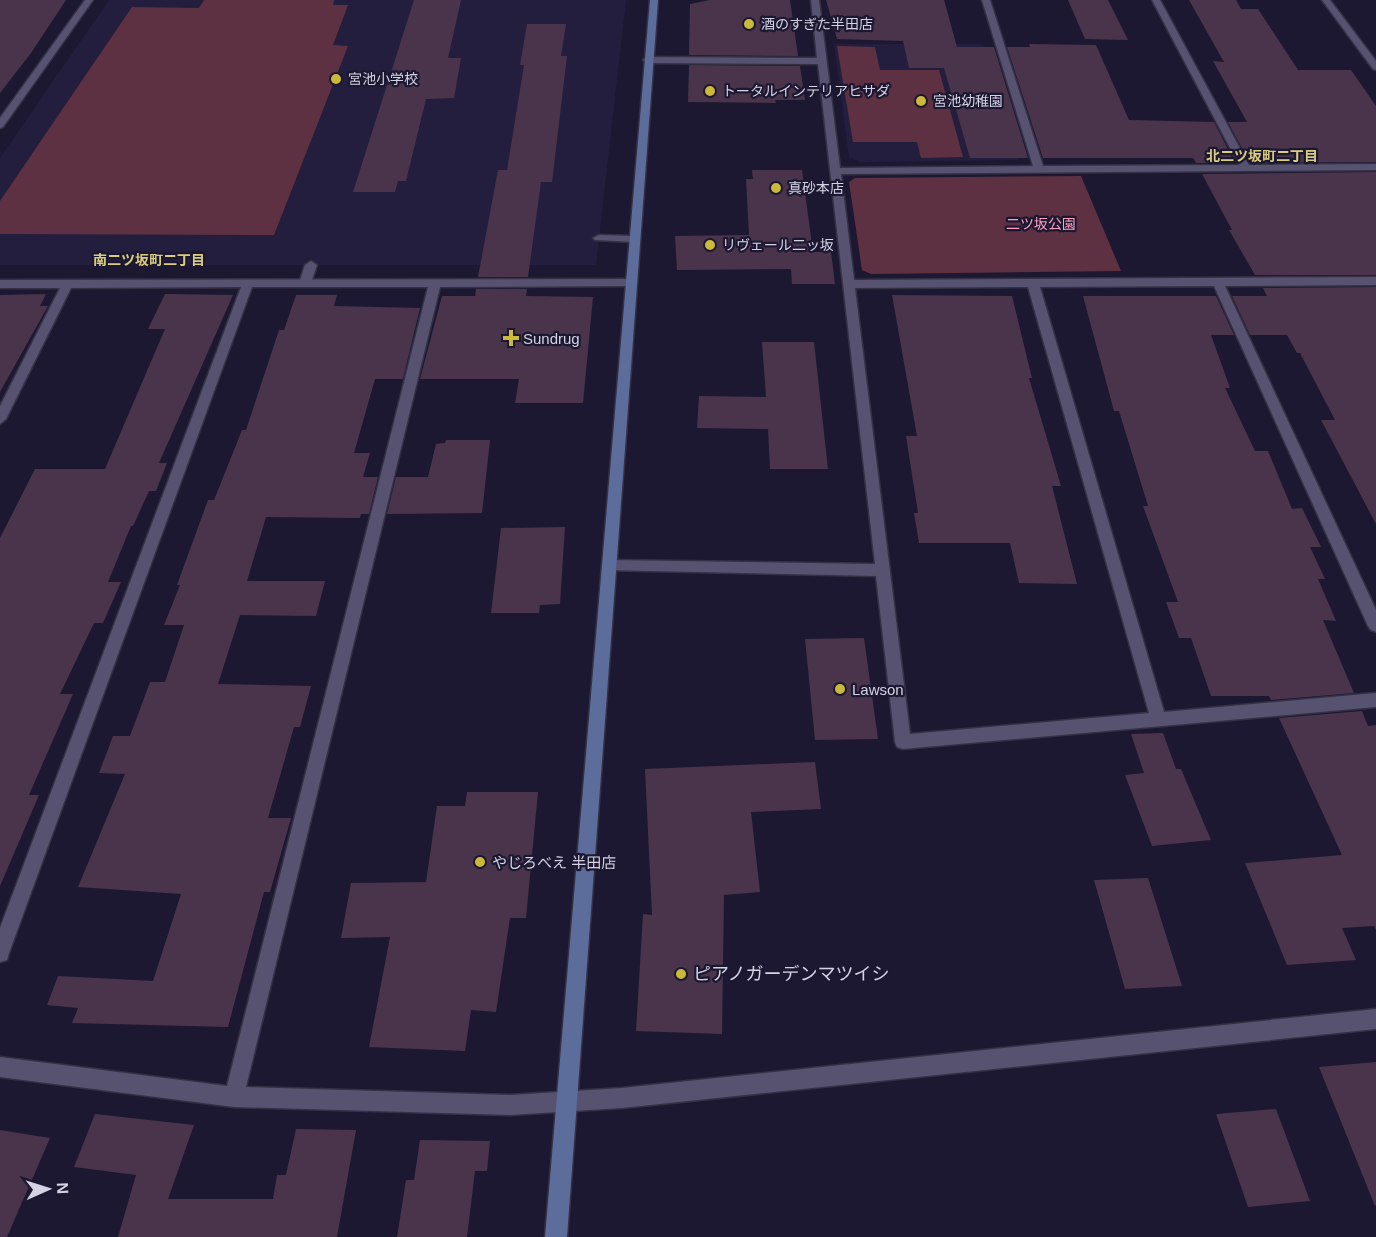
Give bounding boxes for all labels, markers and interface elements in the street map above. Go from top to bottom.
place label: 酒のすぎた半田店 [761,16,873,32]
marker: 酒のすぎた半田店 [742,17,756,31]
place label: 宮池小学校 [348,71,418,87]
marker: 宮池小学校 [329,72,343,86]
place label: トータルインテリアヒサダ [722,83,890,99]
marker: トータルインテリアヒサダ [703,84,717,98]
place label: 宮池幼稚園 [933,93,1003,109]
marker: 宮池幼稚園 [914,94,928,108]
district label: 北二ツ坂町二丁目 [1206,148,1318,164]
place label: 真砂本店 [788,180,844,196]
marker: 真砂本店 [769,181,783,195]
park label: 二ツ坂公園 [1006,216,1076,232]
place label: リヴェール二ッ坂 [722,237,834,253]
marker: リヴェール二ッ坂 [703,238,717,252]
district label: 南二ツ坂町二丁目 [93,252,205,268]
place label: Sundrug [523,330,580,347]
marker: Sundrug [504,331,518,345]
place label: Lawson [852,681,904,698]
marker: Lawson [833,682,847,696]
place label: やじろべえ 半田店 [492,854,616,871]
marker: やじろべえ 半田店 [473,855,487,869]
place label: ピアノガーデンマツイシ [693,964,889,984]
marker: ピアノガーデンマツイシ [674,967,688,981]
north arrow [18,1159,78,1219]
text: N [54,1182,71,1194]

